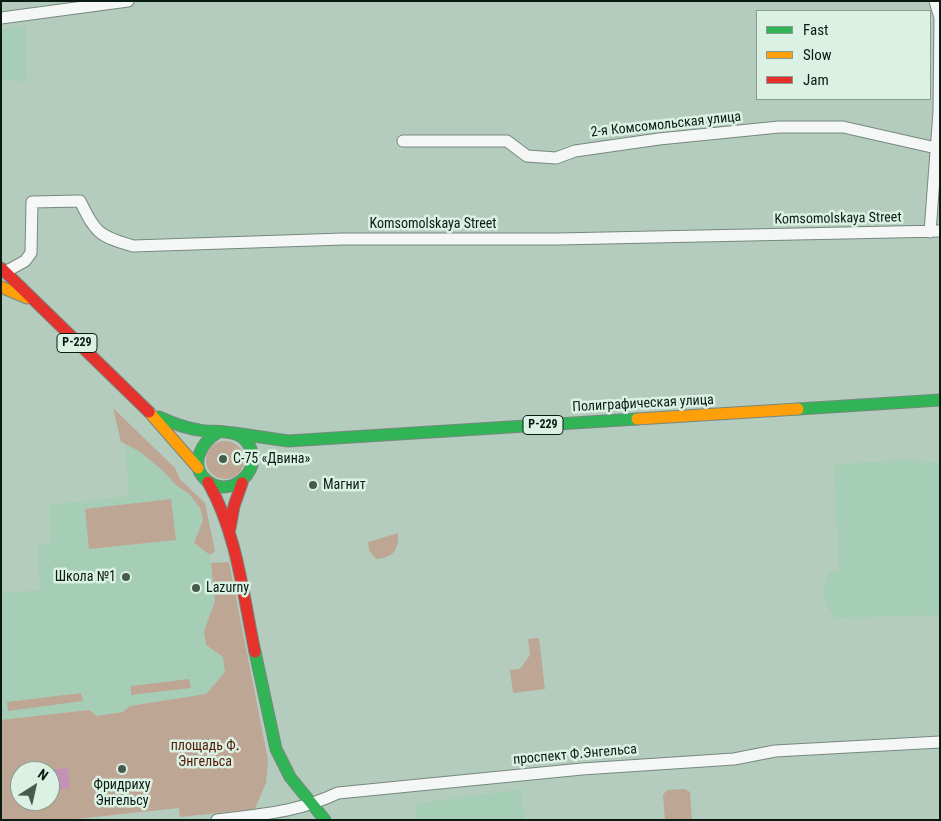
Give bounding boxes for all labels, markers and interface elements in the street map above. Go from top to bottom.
legend [756,10,931,100]
text: Fast [803,21,828,39]
text: Slow [803,46,832,64]
text: Jam [803,71,829,89]
street label: 2-я Комсомольская улица [590,109,742,141]
street label: Komsomolskaya Street [774,209,902,229]
street label: Komsomolskaya Street [370,216,496,232]
road number: Р-229 [57,333,97,352]
street label: Полиграфическая улица [572,392,714,416]
road number: Р-229 [523,416,563,434]
place label: С-75 «Двина» [233,451,310,467]
marker: С-75 «Двина» [217,453,229,465]
place label: Магнит [323,477,366,493]
marker: Магнит [307,479,319,491]
place label: Школа №1 [55,569,116,585]
marker: Школа №1 [120,571,132,583]
place label: Lazurny [206,580,249,596]
marker: Lazurny [190,582,202,594]
park label: площадь Ф. Энгельса [171,738,239,770]
street label: проспект Ф.Энгельса [512,741,638,769]
north arrow [10,761,60,811]
marker: Фридриху Энгельсу [116,763,128,775]
text: N [35,766,51,784]
place label: Фридриху Энгельсу [93,777,151,810]

